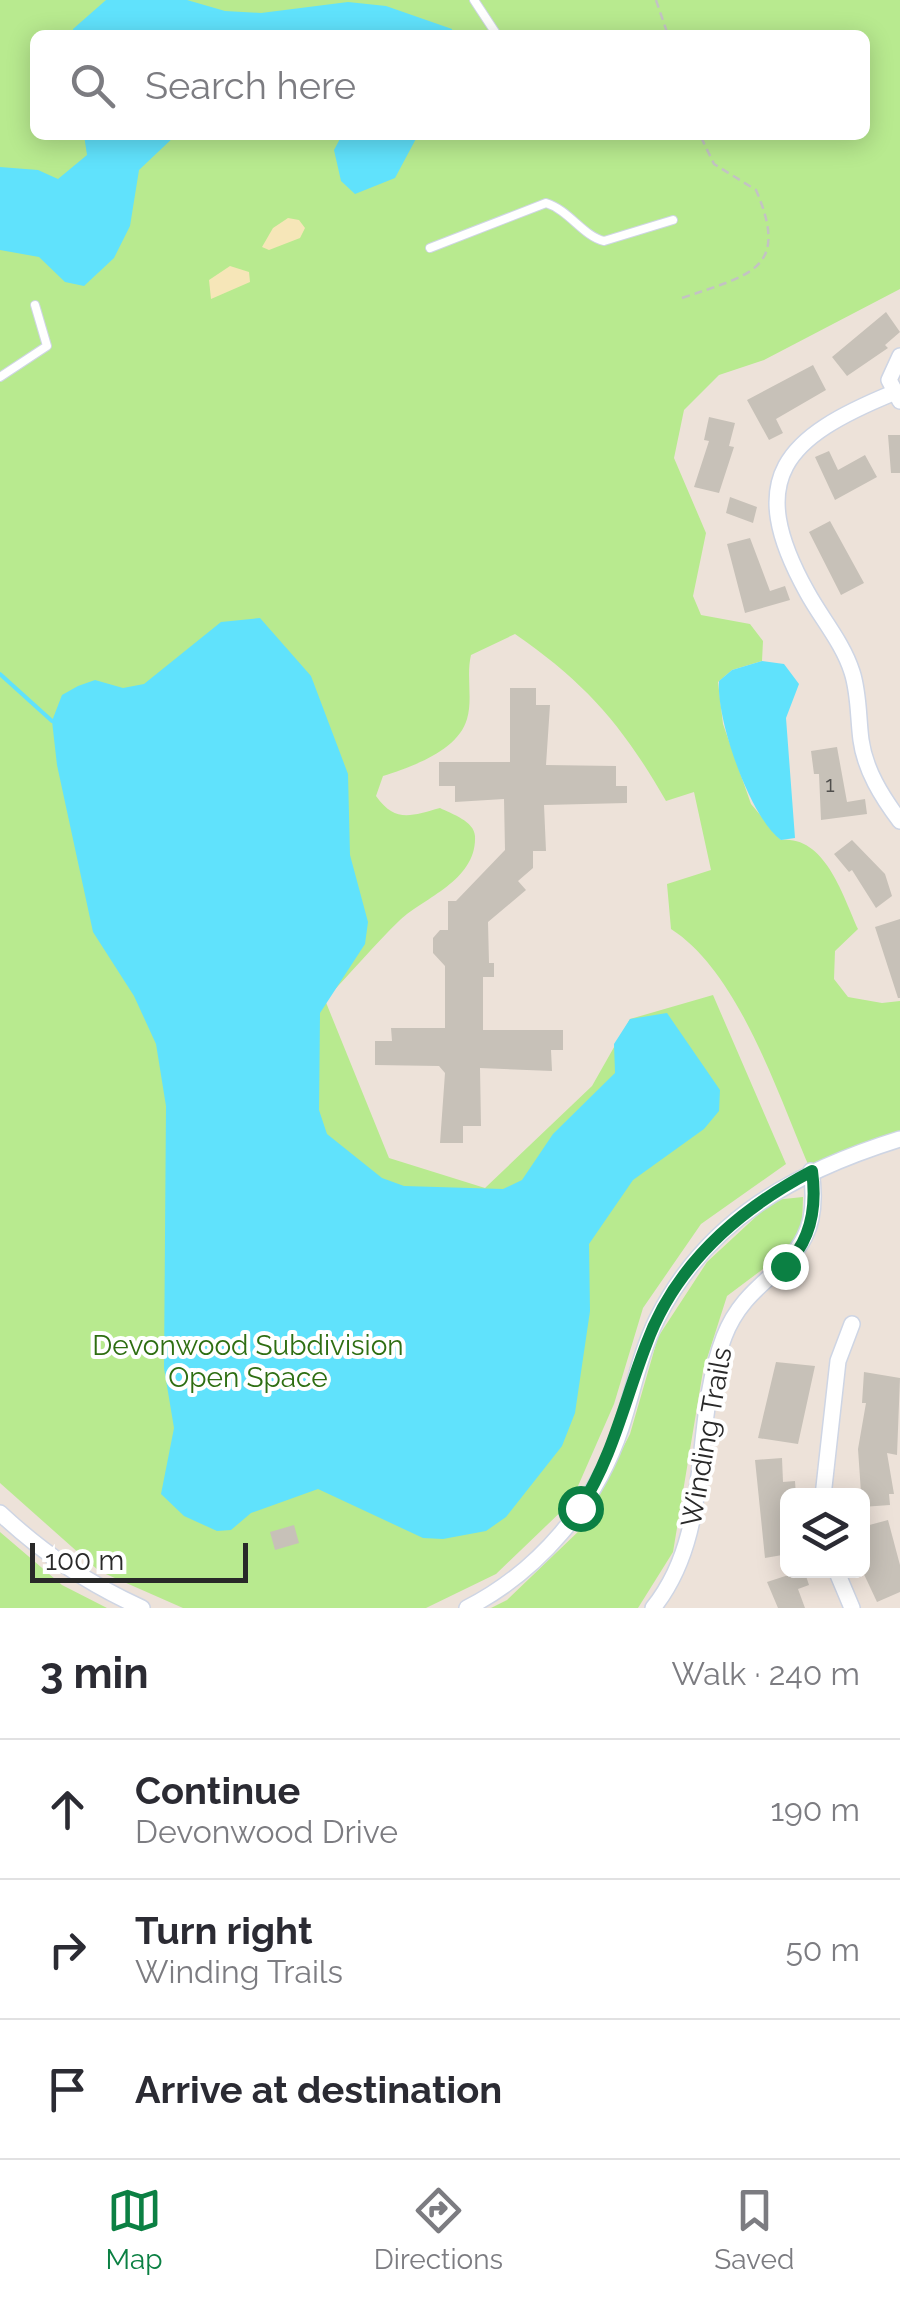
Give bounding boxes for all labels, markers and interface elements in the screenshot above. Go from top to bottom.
search box [30,30,870,140]
icon: search [65,58,120,113]
text: Search here [145,63,356,108]
house number: 1 [825,771,835,797]
route end [763,1244,809,1290]
park label: Devonwood Subdivision Open Space [92,1329,404,1394]
street label: Winding Trails [674,1345,739,1530]
route start [558,1486,604,1532]
map controls [780,1488,870,1578]
button: layers [780,1488,870,1578]
scale bar [30,1538,248,1582]
text: 100 m [45,1544,124,1577]
text: 3 min [40,1649,149,1698]
text: Walk · 240 m [671,1655,860,1692]
text: Continue [135,1768,300,1813]
icon: ahead [40,1782,95,1837]
text: 190 m [770,1791,860,1828]
text: Devonwood Drive [135,1813,398,1850]
text: Turn right [135,1908,312,1953]
icon: right [40,1922,95,1977]
text: 50 m [785,1931,860,1968]
text: Winding Trails [135,1953,343,1990]
icon: arrive [40,2062,95,2117]
text: Arrive at destination [135,2067,502,2112]
tab: Map [106,2183,163,2276]
tab: Directions [374,2183,503,2276]
tab: Saved [714,2183,794,2276]

